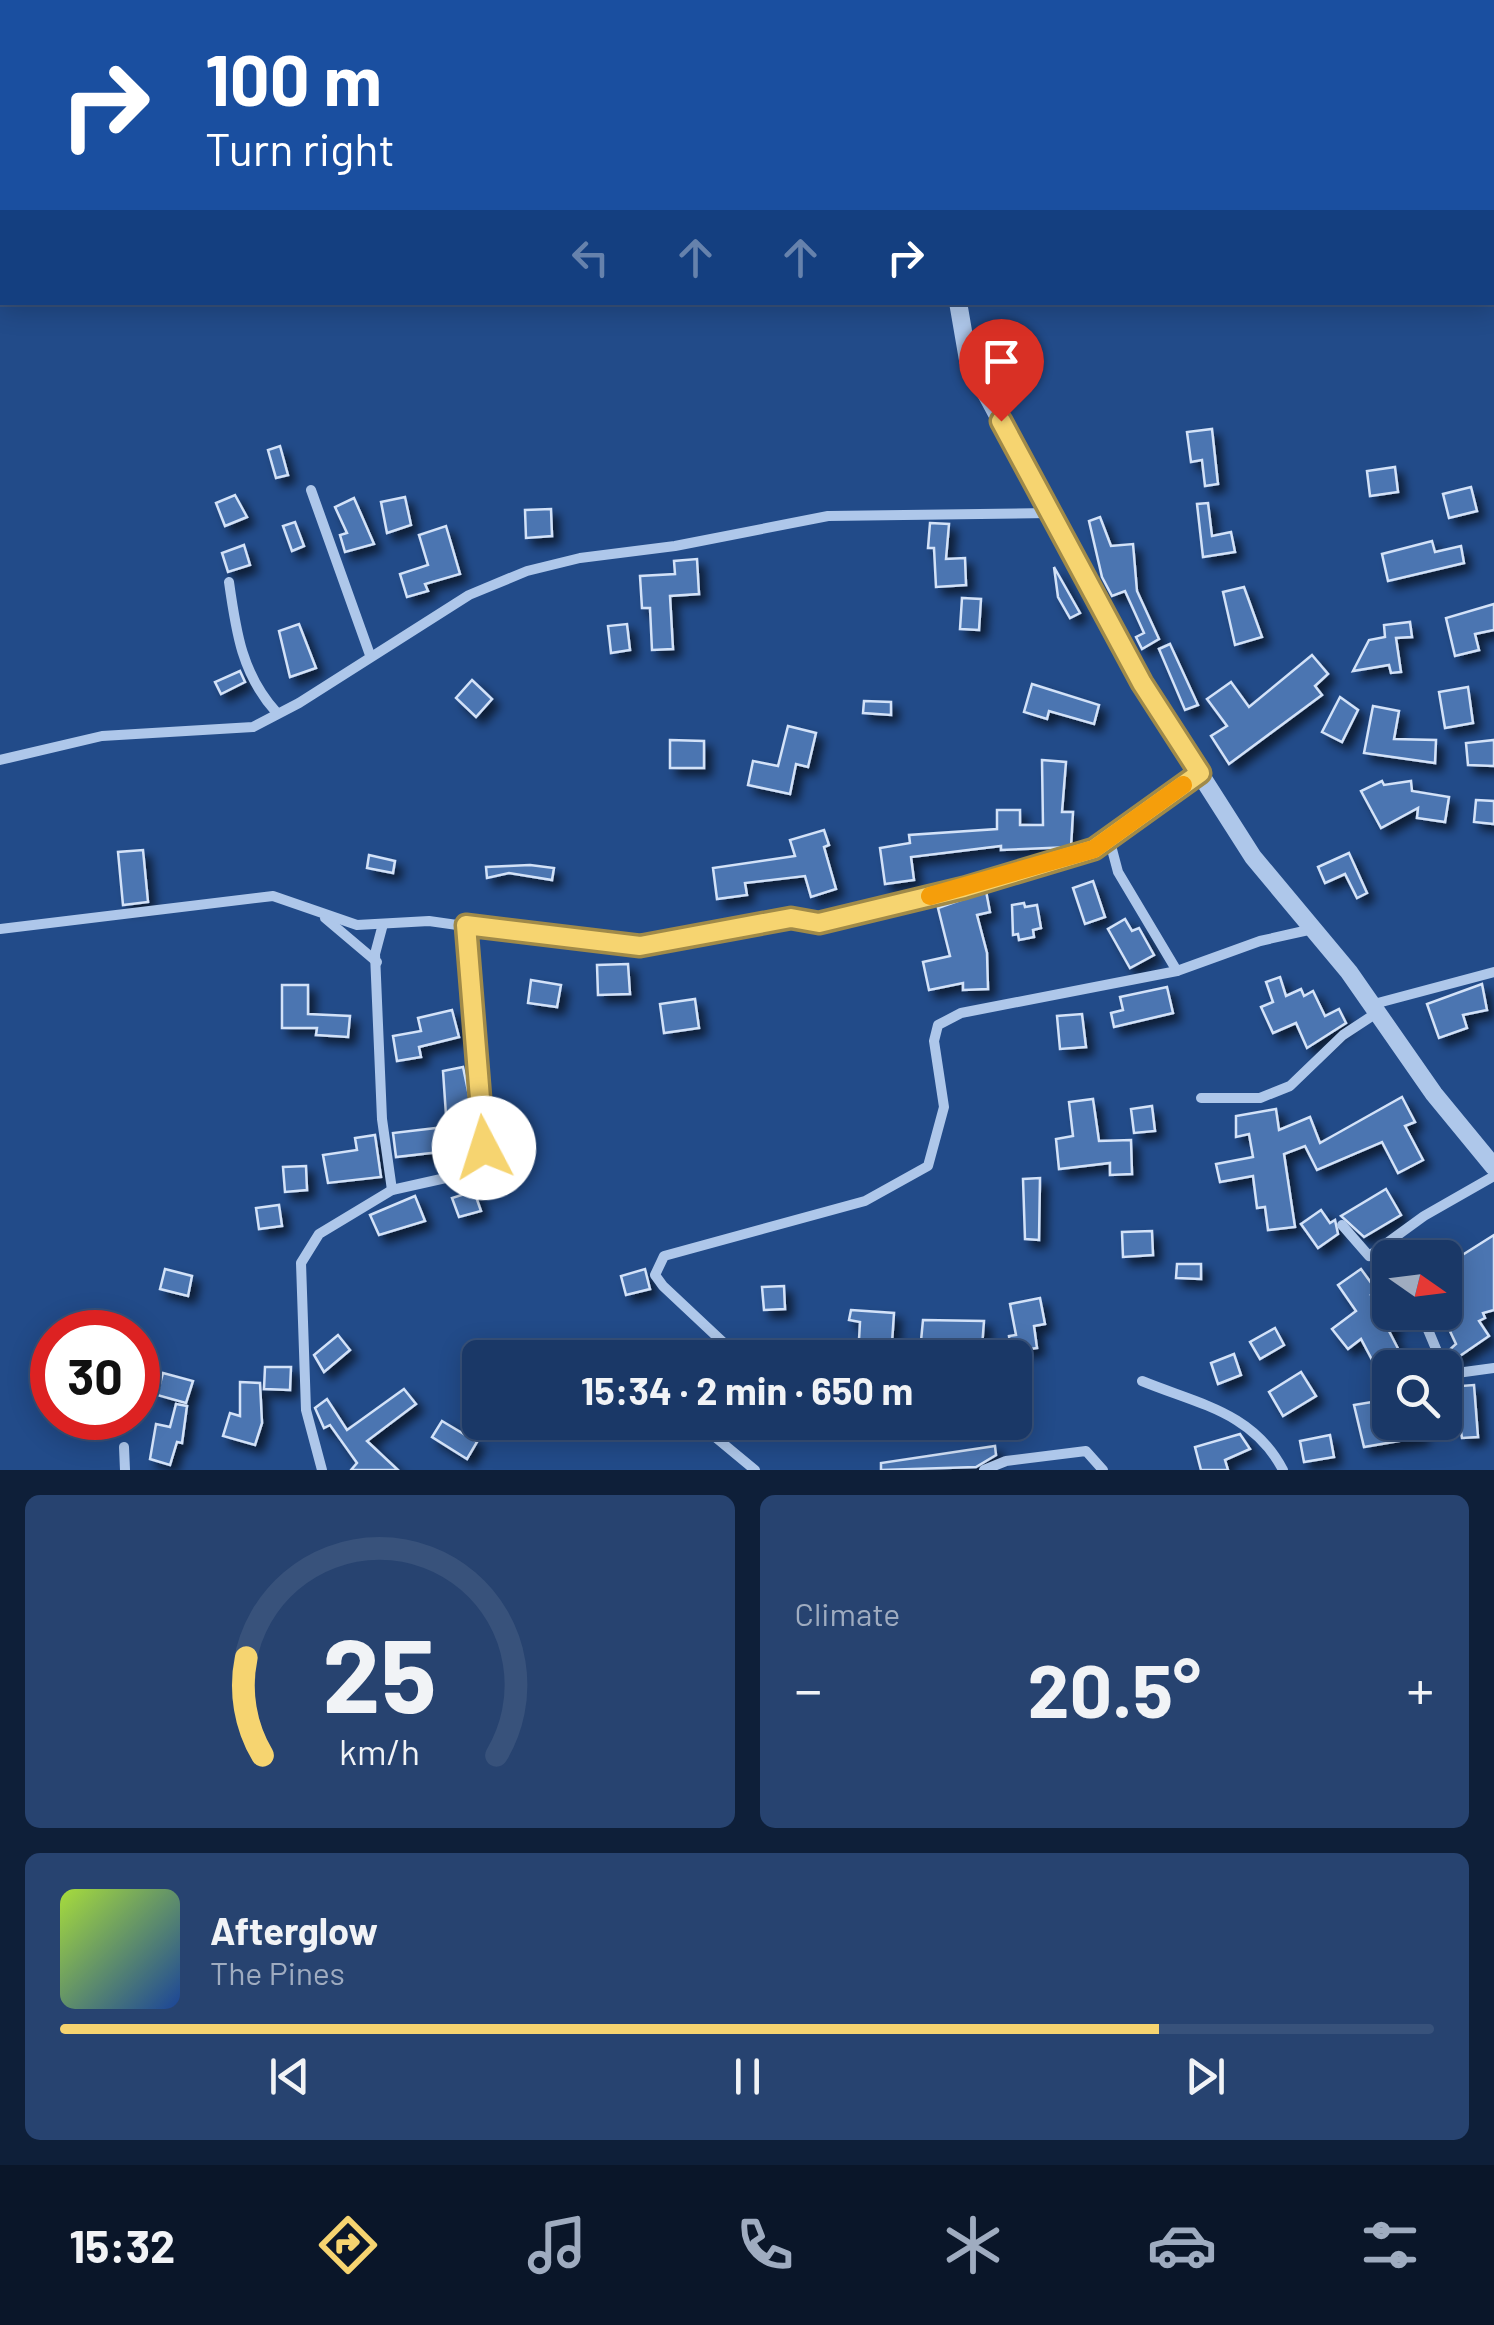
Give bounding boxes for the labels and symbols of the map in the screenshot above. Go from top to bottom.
pin [959,319,1044,422]
position arrow [432,1096,536,1200]
north arrow [1372,1240,1462,1330]
speed limit sign: 30 [30,1310,160,1440]

